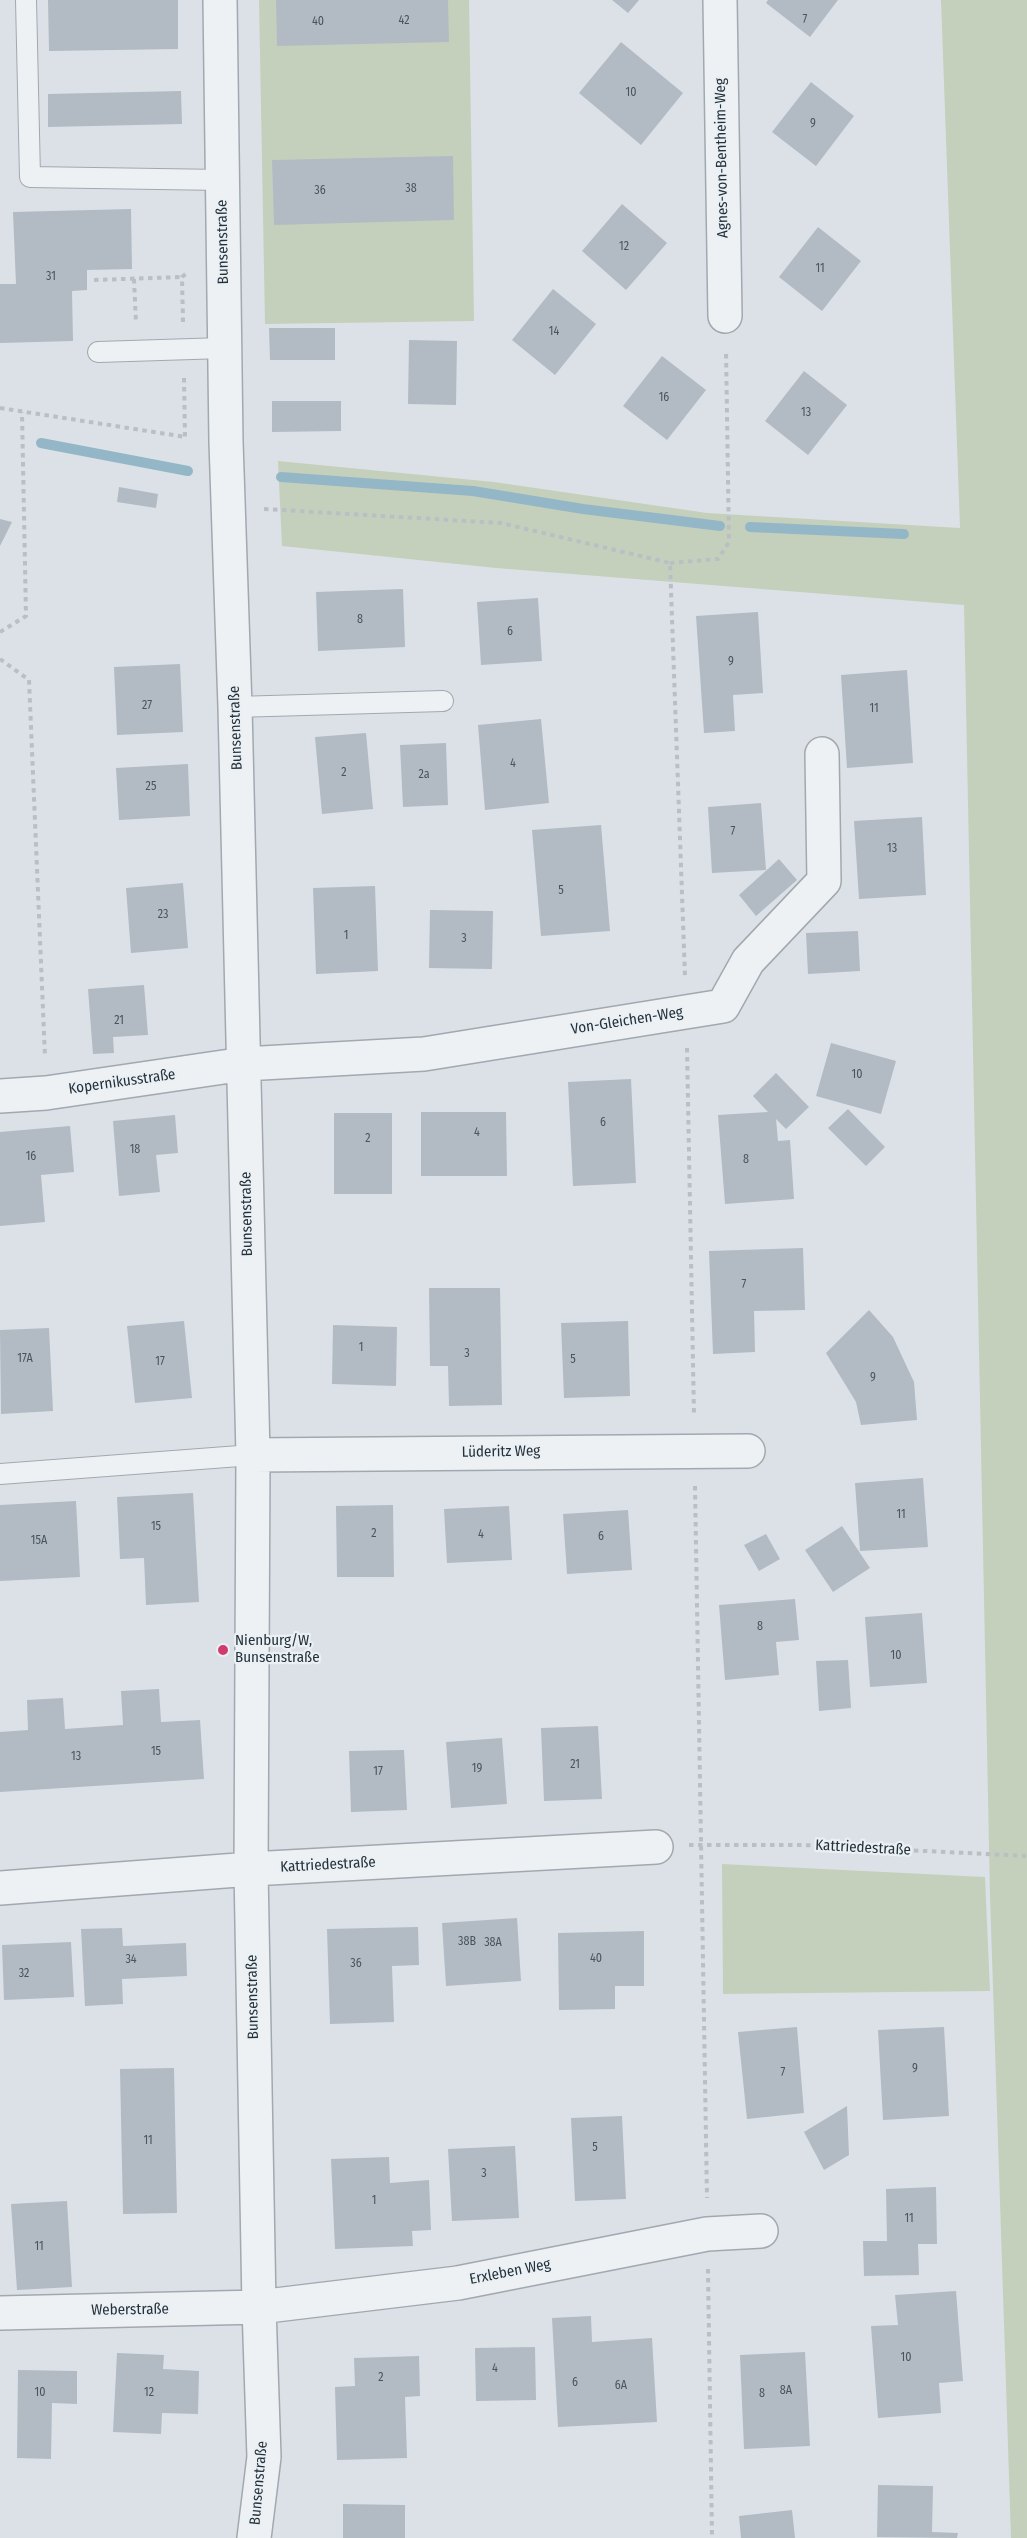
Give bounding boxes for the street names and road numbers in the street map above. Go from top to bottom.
street label: Agnes-von-Bentheim-Weg [712,78,732,238]
street label: Bunsenstraße [213,200,233,284]
street label: Bunsenstraße [226,685,246,771]
street label: Von-Gleichen-Weg [570,1003,684,1039]
street label: Kopernikusstraße [67,1066,177,1098]
street label: Bunsenstraße [237,1172,257,1256]
street label: Lüderitz Weg [462,1442,540,1462]
street label: Kattriedestraße [815,1837,911,1859]
street label: Kattriedestraße [280,1854,376,1876]
street label: Bunsenstraße [243,1955,263,2039]
street label: Erxleben Weg [468,2255,552,2289]
street label: Weberstraße [91,2300,169,2320]
street label: Bunsenstraße [246,2440,272,2526]

